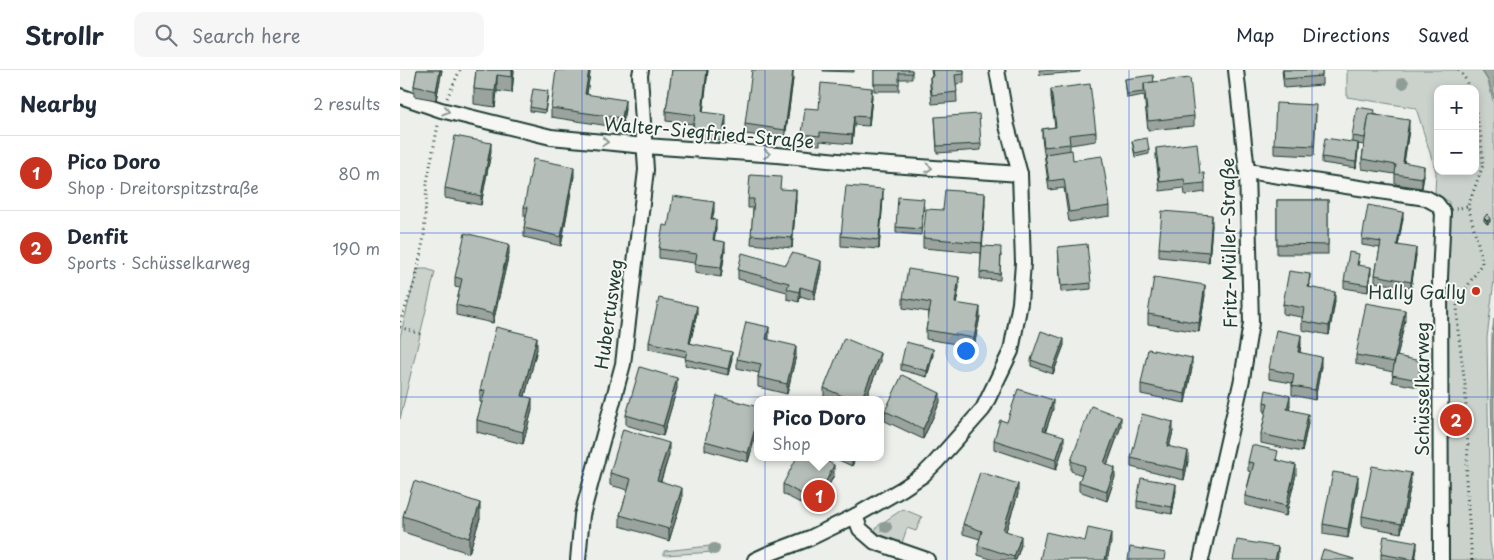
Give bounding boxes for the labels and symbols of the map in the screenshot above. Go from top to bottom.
one-way arrow [442,105,451,116]
street label: Walter-Siegfried-Straße [603,109,815,155]
one-way arrow [602,137,610,148]
one-way arrow [764,149,772,160]
street label: Fritz-Müller-Straße [1213,157,1243,329]
one-way arrow [926,162,934,173]
street label: Hubertusweg [587,257,629,371]
place label: Hally Gally [1368,278,1466,305]
marker: Hally Gally [1470,285,1482,297]
street label: Schüsselkarweg [1408,322,1435,456]
your location [953,338,979,364]
pin: 2 [1440,401,1472,439]
pin: 1 [803,477,835,515]

